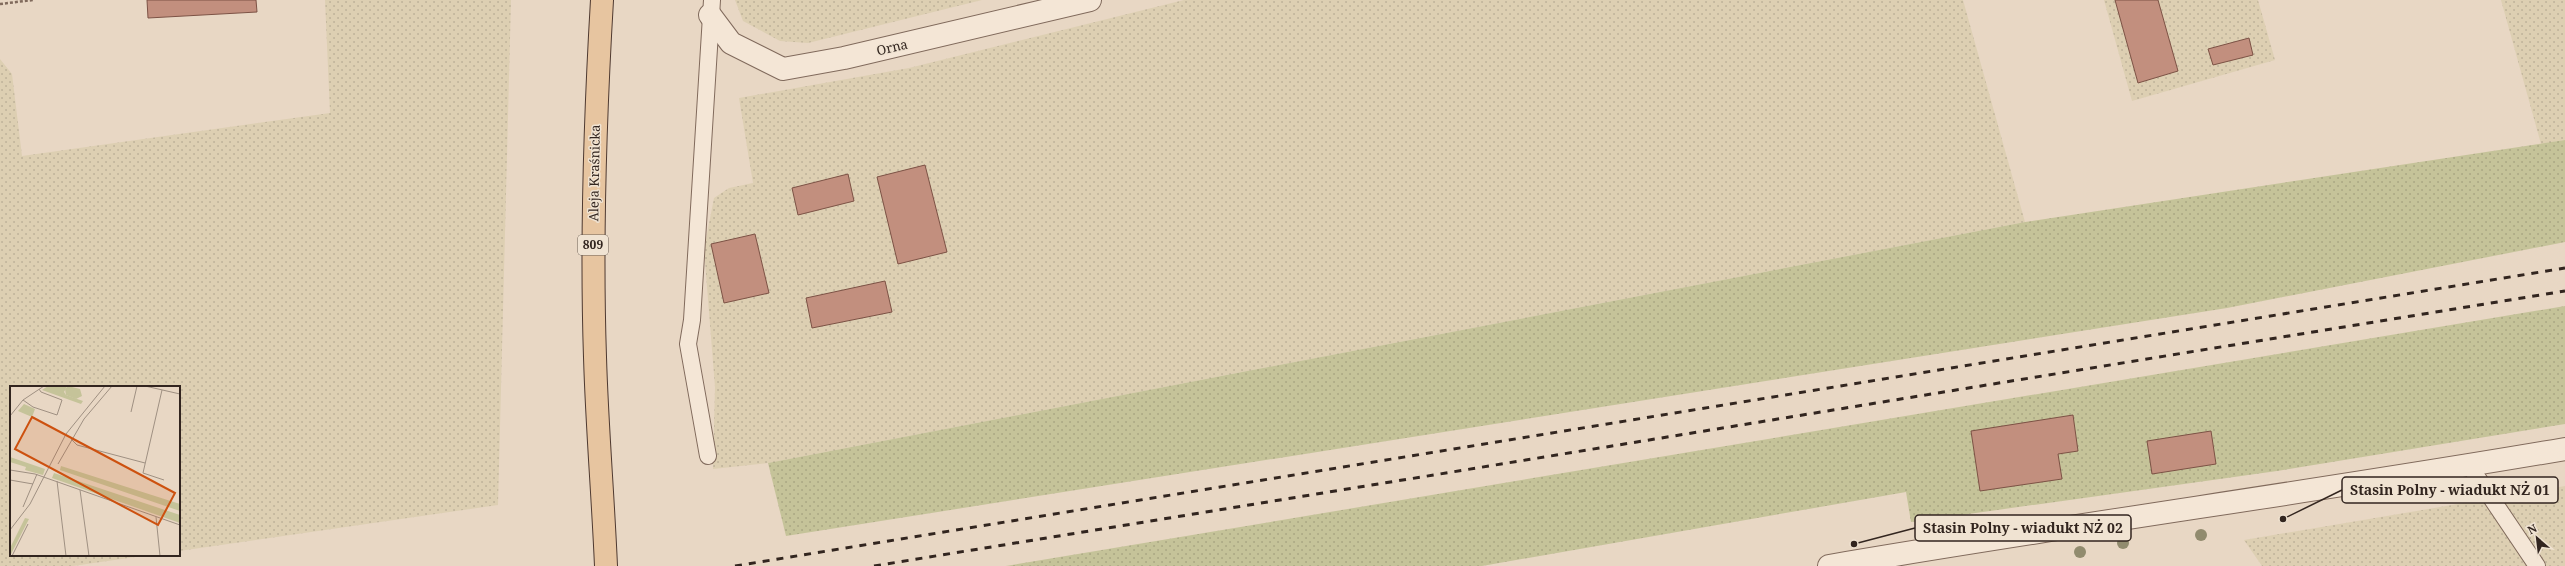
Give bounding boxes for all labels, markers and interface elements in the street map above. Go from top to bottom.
street label: Orna [875,35,909,59]
street label: Aleja Kraśnicka [584,124,604,222]
road number: 809 [578,235,608,255]
inset map [10,386,180,556]
callout: Stasin Polny - wiadukt NŻ 01 [2342,477,2558,503]
text: Stasin Polny - wiadukt NŻ 01 [2350,480,2550,499]
callout: Stasin Polny - wiadukt NŻ 02 [1915,515,2131,541]
text: Stasin Polny - wiadukt NŻ 02 [1923,518,2123,537]
north arrow [2517,518,2557,558]
text: N [2525,520,2540,537]

